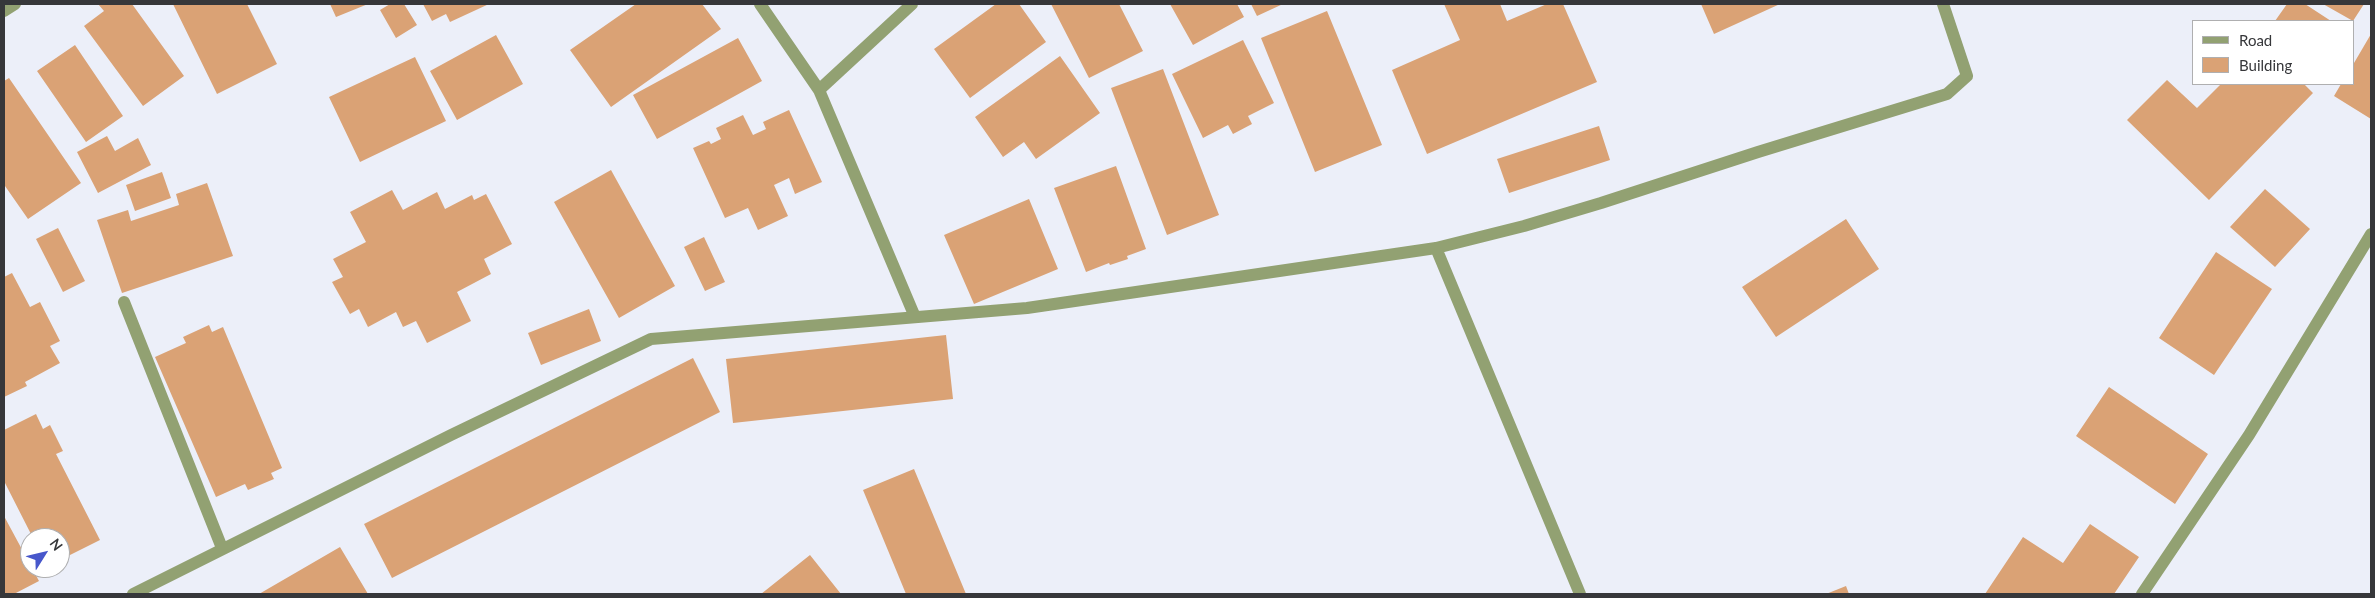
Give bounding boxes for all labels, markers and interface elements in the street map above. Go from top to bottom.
legend [2192,20,2355,85]
text: Road [2239,31,2272,49]
text: Building [2239,56,2292,74]
north arrow [20,528,70,578]
text: N [47,535,67,554]

